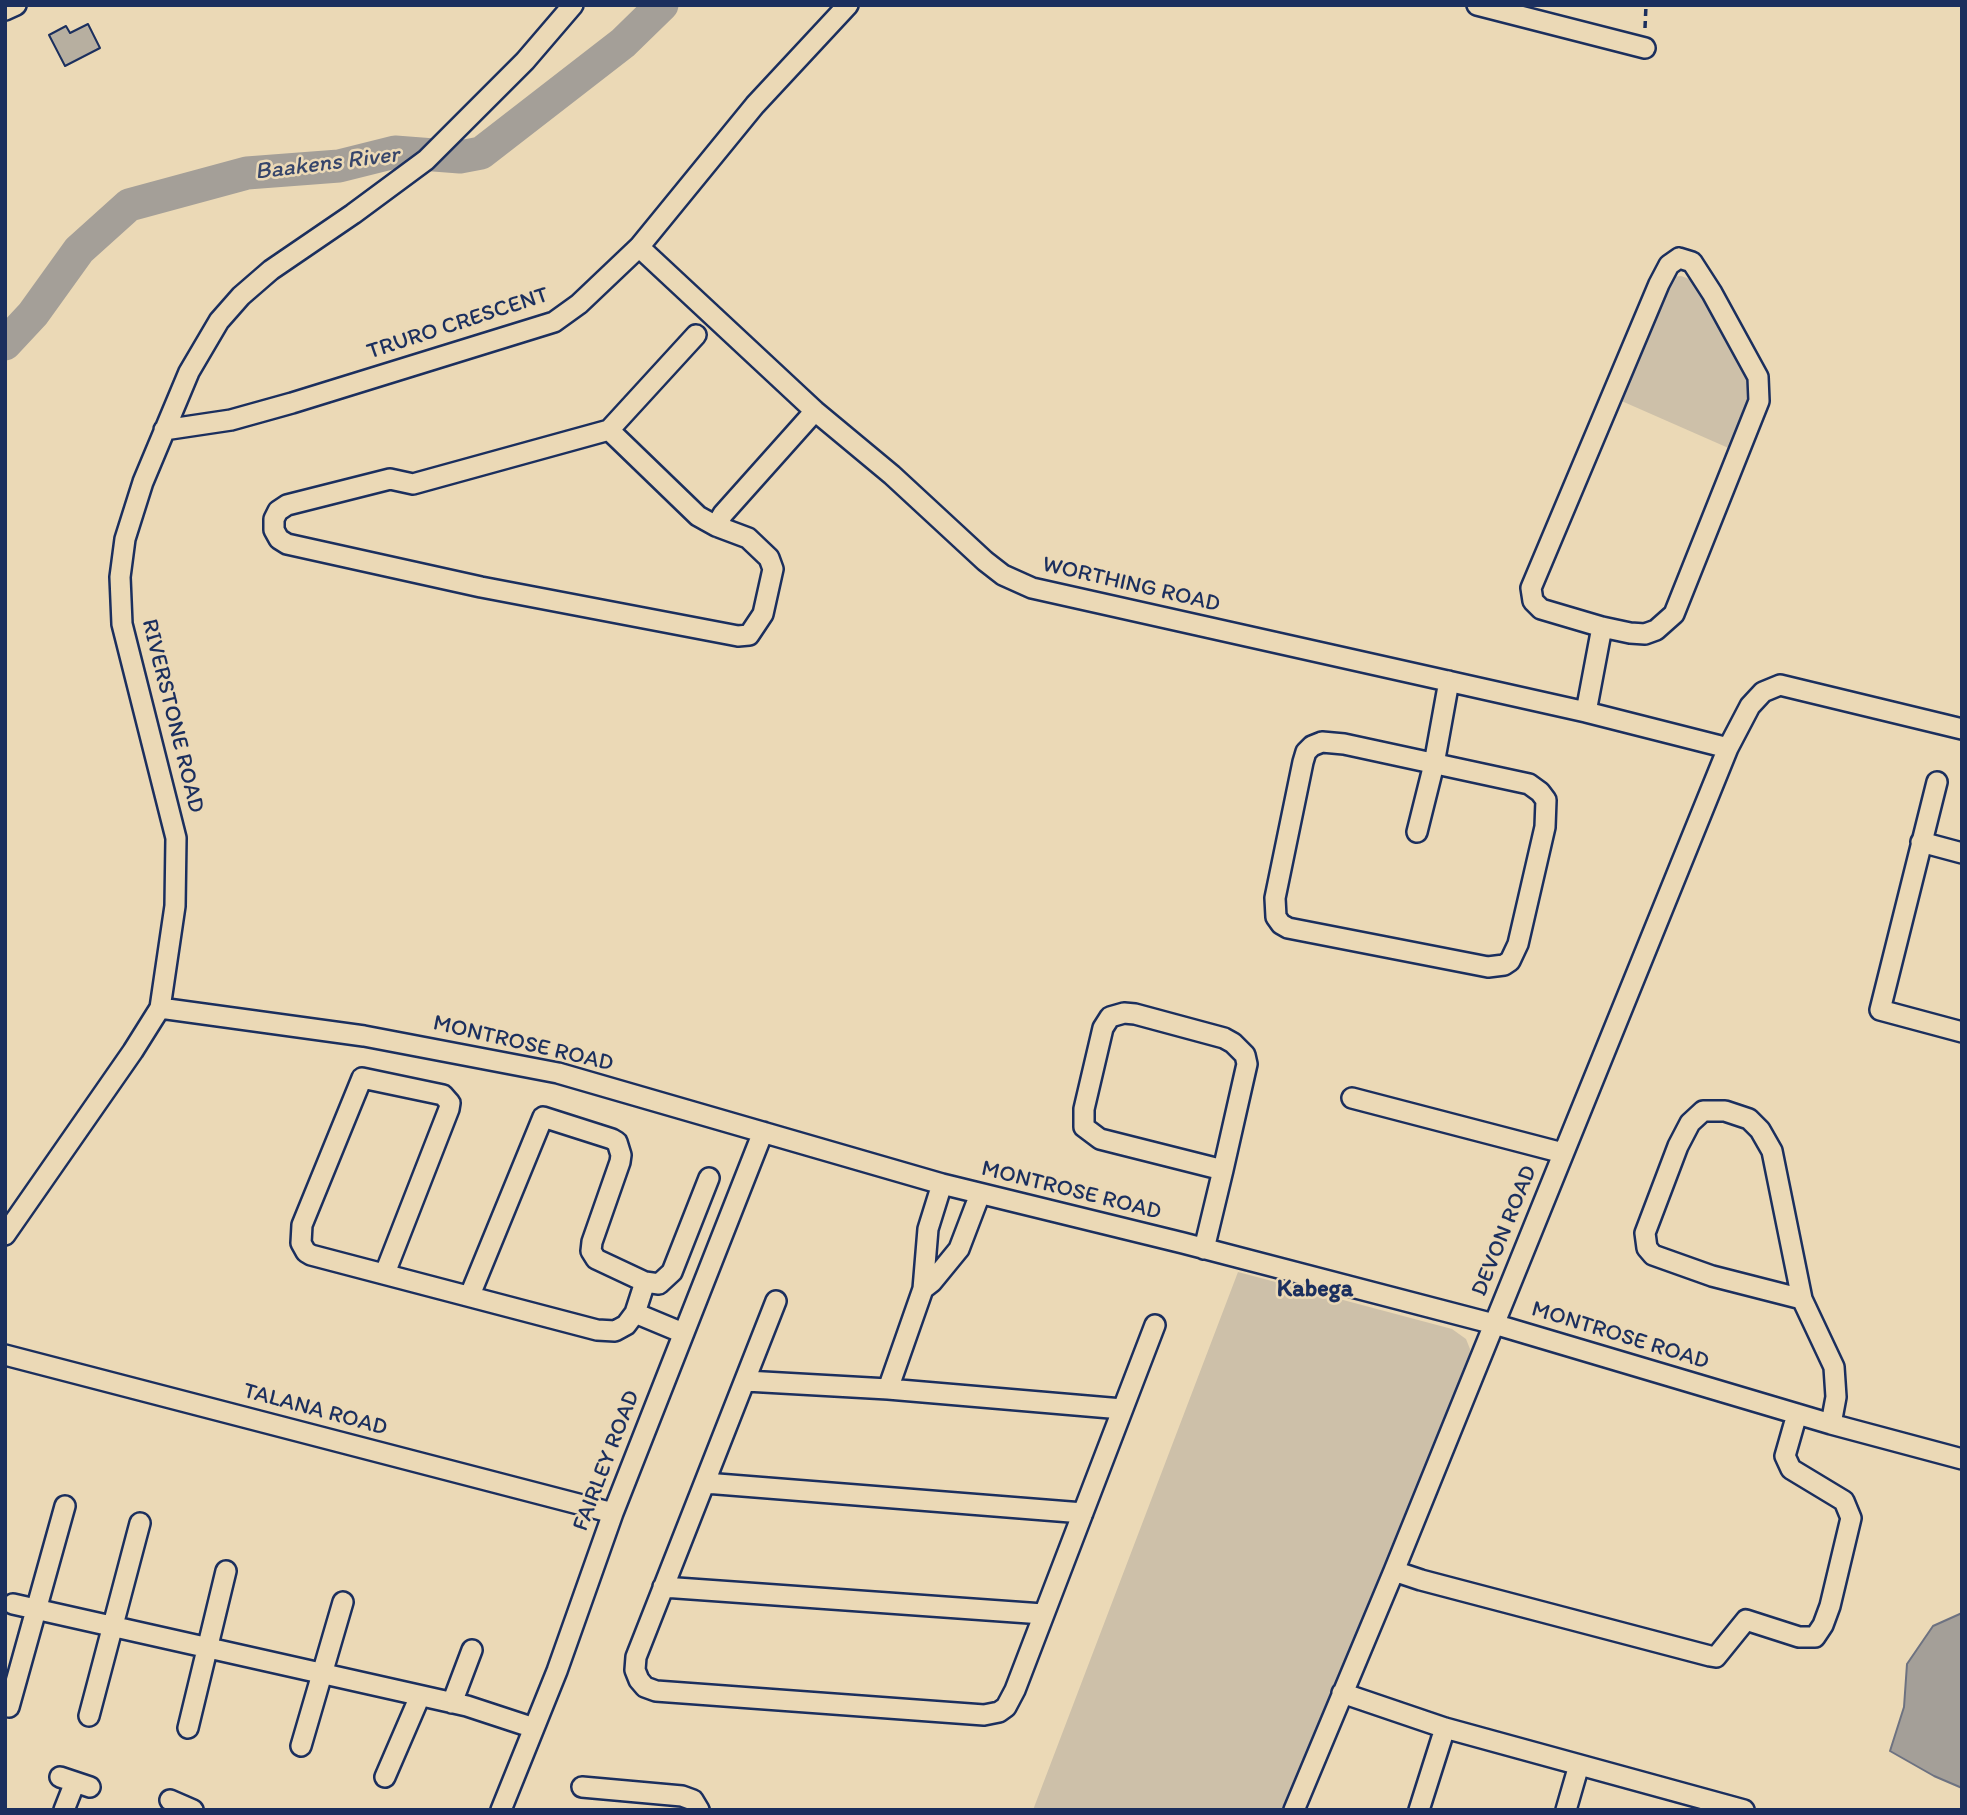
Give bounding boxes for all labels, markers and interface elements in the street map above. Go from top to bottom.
water label: Baakens River [253,141,401,187]
street label: TRURO CRESCENT [364,282,552,366]
street label: WORTHING ROAD [1039,551,1223,619]
street label: RIVERSTONE ROAD [135,616,209,816]
street label: MONTROSE ROAD [430,1010,616,1078]
street label: MONTROSE ROAD [978,1155,1164,1227]
street label: DEVON ROAD [1466,1162,1544,1300]
district label: Kabega [1277,1276,1353,1304]
street label: MONTROSE ROAD [1528,1296,1712,1376]
street label: TALANA ROAD [240,1378,390,1442]
street label: FAIRLEY ROAD [568,1387,646,1535]

